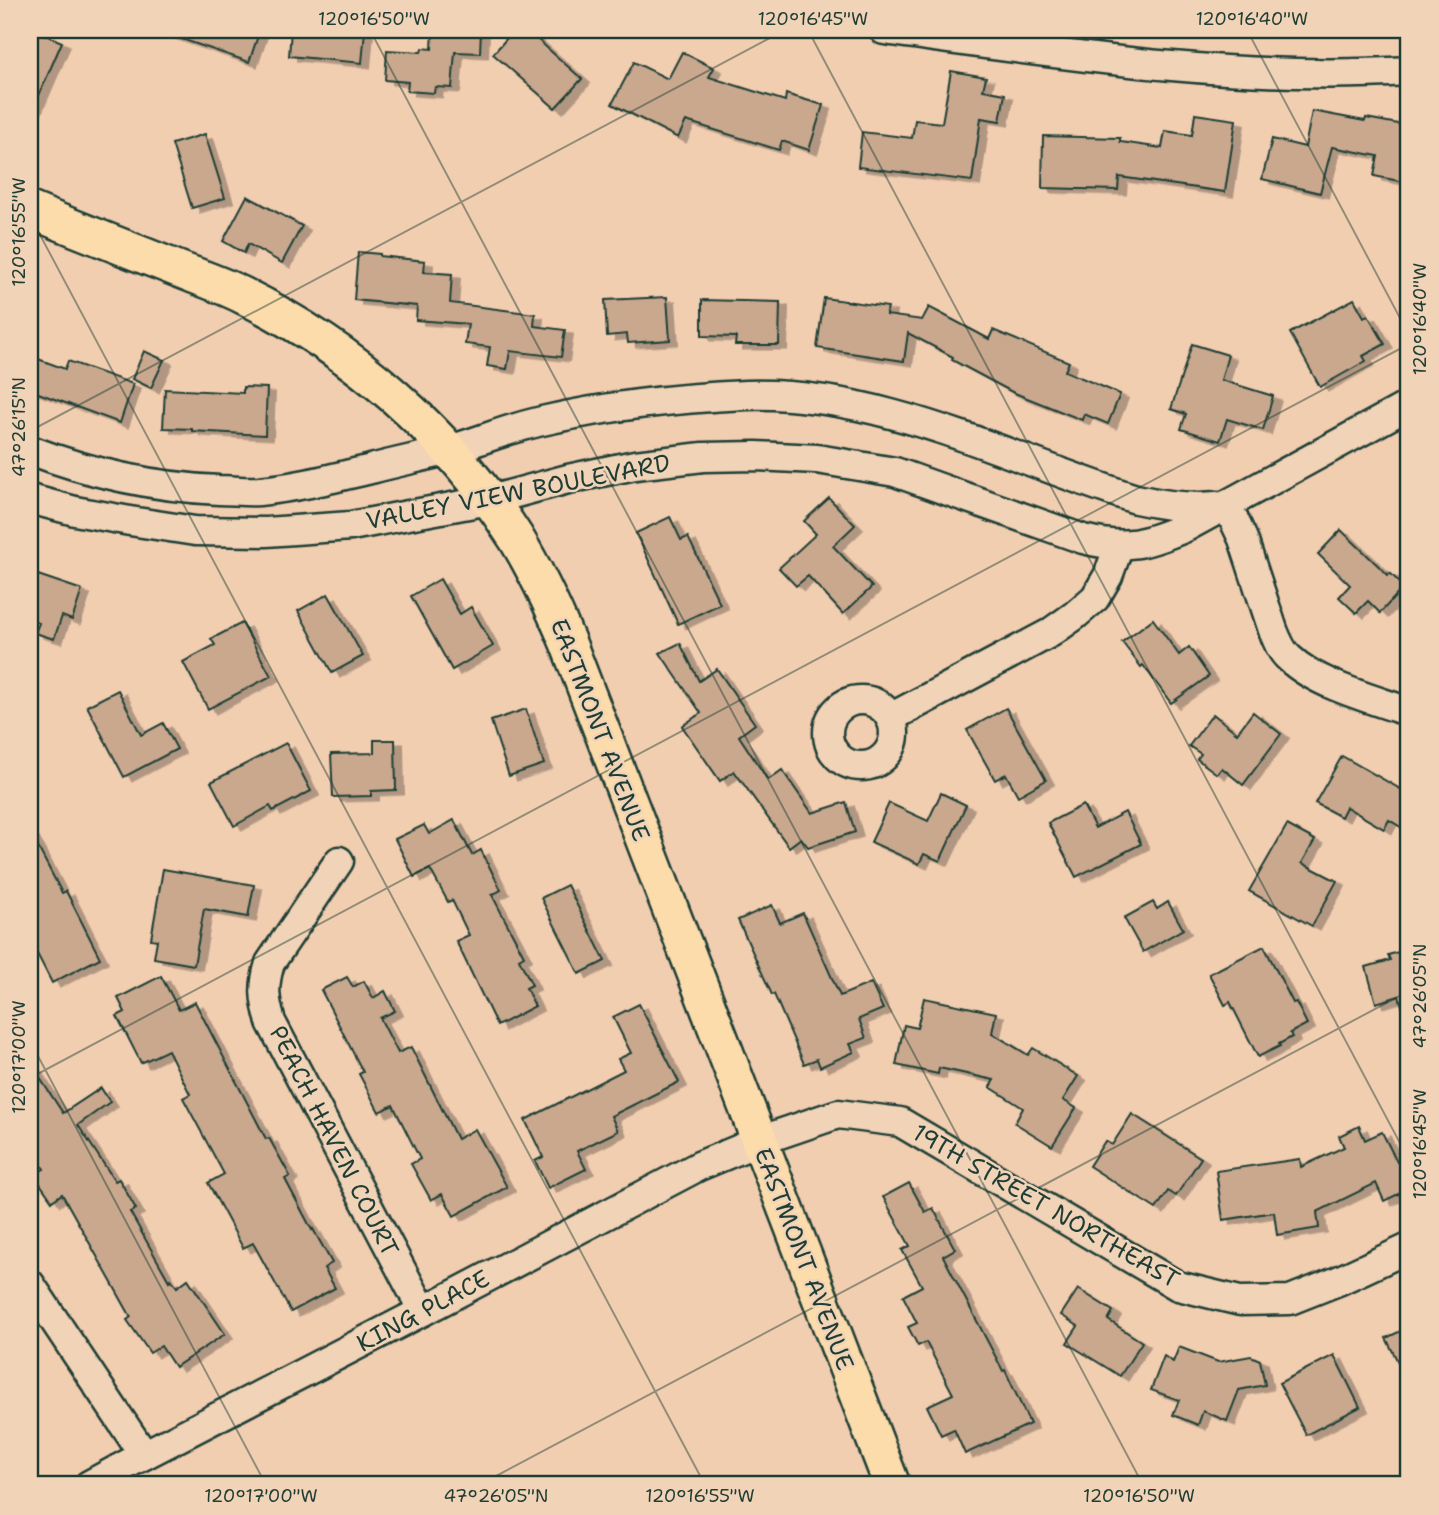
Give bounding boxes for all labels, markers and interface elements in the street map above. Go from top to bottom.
text: 120°16'50"W [318,7,430,31]
text: 120°16'45"W [758,7,868,31]
text: 120°16'40"W [1196,7,1308,31]
text: 120°16'55"W [7,177,31,287]
text: 120°16'40"W [1408,263,1432,375]
text: 47°26'15"N [7,377,31,477]
street label: VALLEY VIEW BOULEVARD [363,447,673,537]
street label: EASTMONT AVENUE [543,614,657,846]
text: 47°26'05"N [1408,944,1432,1048]
text: 120°17'00"W [7,1000,31,1114]
street label: PEACH HAVEN COURT [262,1020,406,1262]
text: 120°16'45"W [1408,1089,1432,1199]
street label: 19TH STREET NORTHEAST [907,1116,1185,1296]
street label: EASTMONT AVENUE [747,1143,861,1375]
street label: KING PLACE [351,1263,495,1359]
text: 120°17'00"W [204,1484,318,1508]
text: 47°26'05"N [444,1484,548,1508]
text: 120°16'55"W [645,1484,755,1508]
text: 120°16'50"W [1083,1484,1195,1508]

